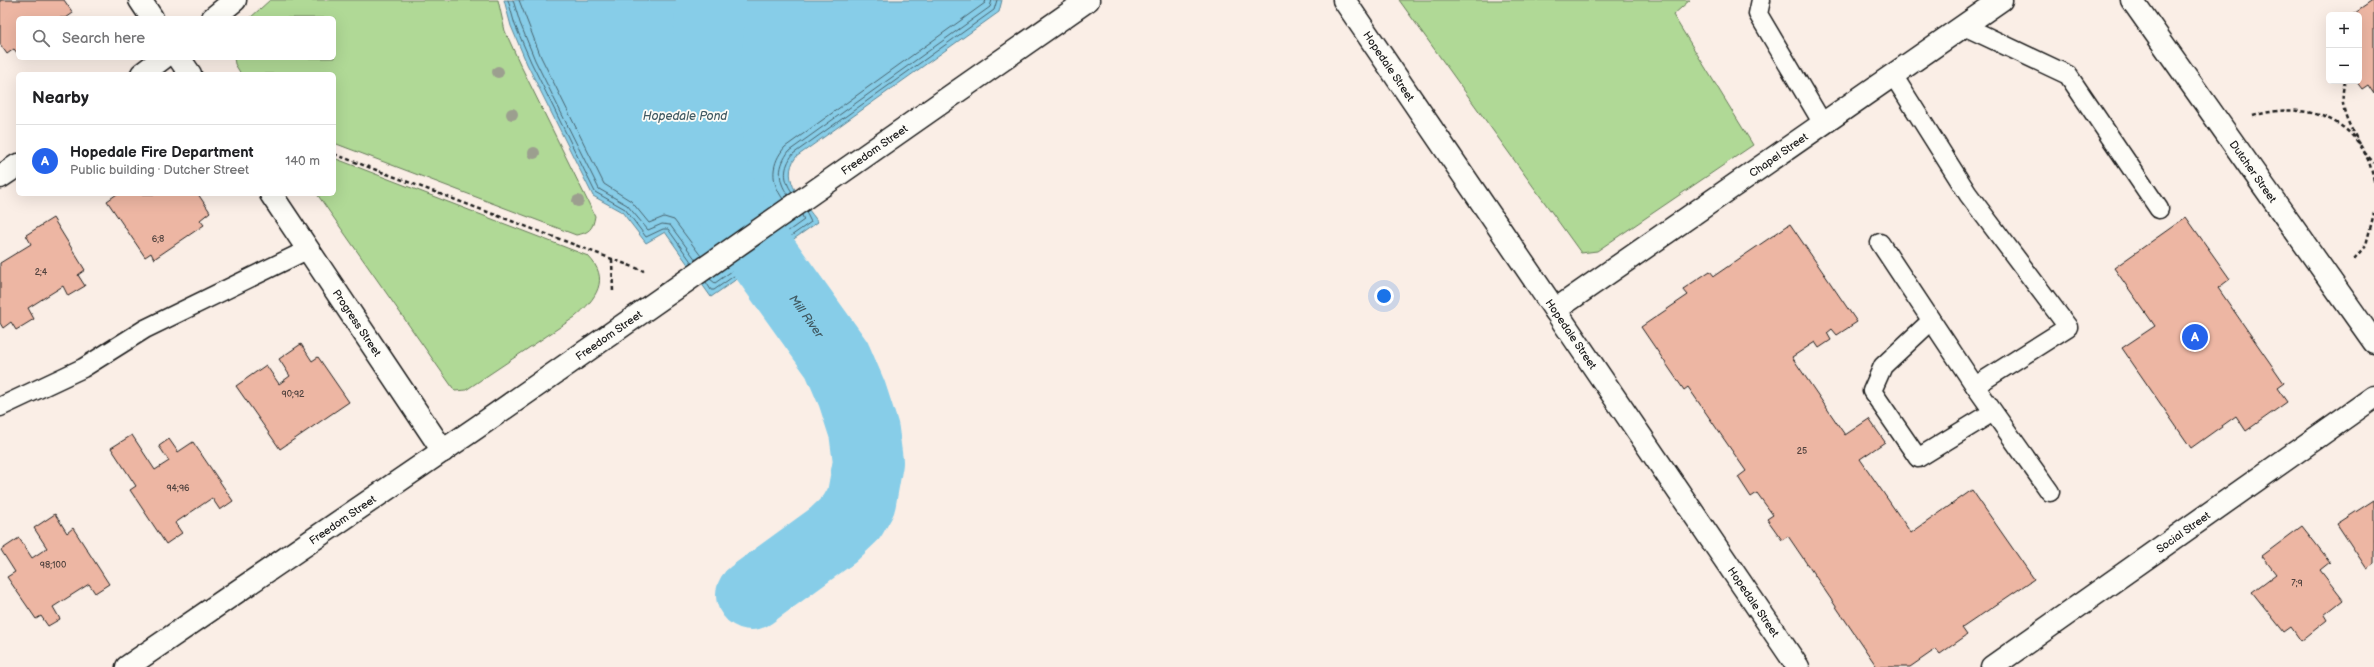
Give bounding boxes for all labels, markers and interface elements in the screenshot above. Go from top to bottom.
map controls [2326,12,2362,84]
button: + [2326,12,2362,48]
search box [16,16,336,60]
icon: search [30,27,52,49]
text: Search here [62,29,145,48]
street label: Hopedale Street [1361,29,1418,104]
button: − [2326,48,2362,84]
text: Nearby [32,88,89,108]
water label: Hopedale Pond [643,109,728,124]
street label: Freedom Street [839,121,911,177]
street label: Chapel Street [1746,130,1811,180]
street label: Dutcher Street [2227,138,2280,205]
text: Hopedale Fire Department [70,143,254,162]
text: A [41,153,49,169]
text: 140 m [285,153,320,169]
text: Public building · Dutcher Street [70,162,249,178]
house number: 6;8 [152,234,164,245]
house number: 2;4 [35,267,48,278]
your location [1374,286,1394,306]
street label: Progress Street [330,287,385,359]
water label: Mill River [786,292,828,342]
street label: Hopedale Street [1543,297,1600,372]
street label: Freedom Street [573,307,645,363]
pin: A [2182,322,2208,352]
house number: 90;92 [282,389,305,400]
house number: 25 [1797,446,1807,457]
house number: 94;96 [166,483,190,494]
street label: Freedom Street [306,492,379,547]
street label: Social Street [2154,508,2213,555]
house number: 98;100 [40,560,66,571]
street label: Hopedale Street [1725,564,1782,640]
house number: 7;9 [2291,578,2303,589]

